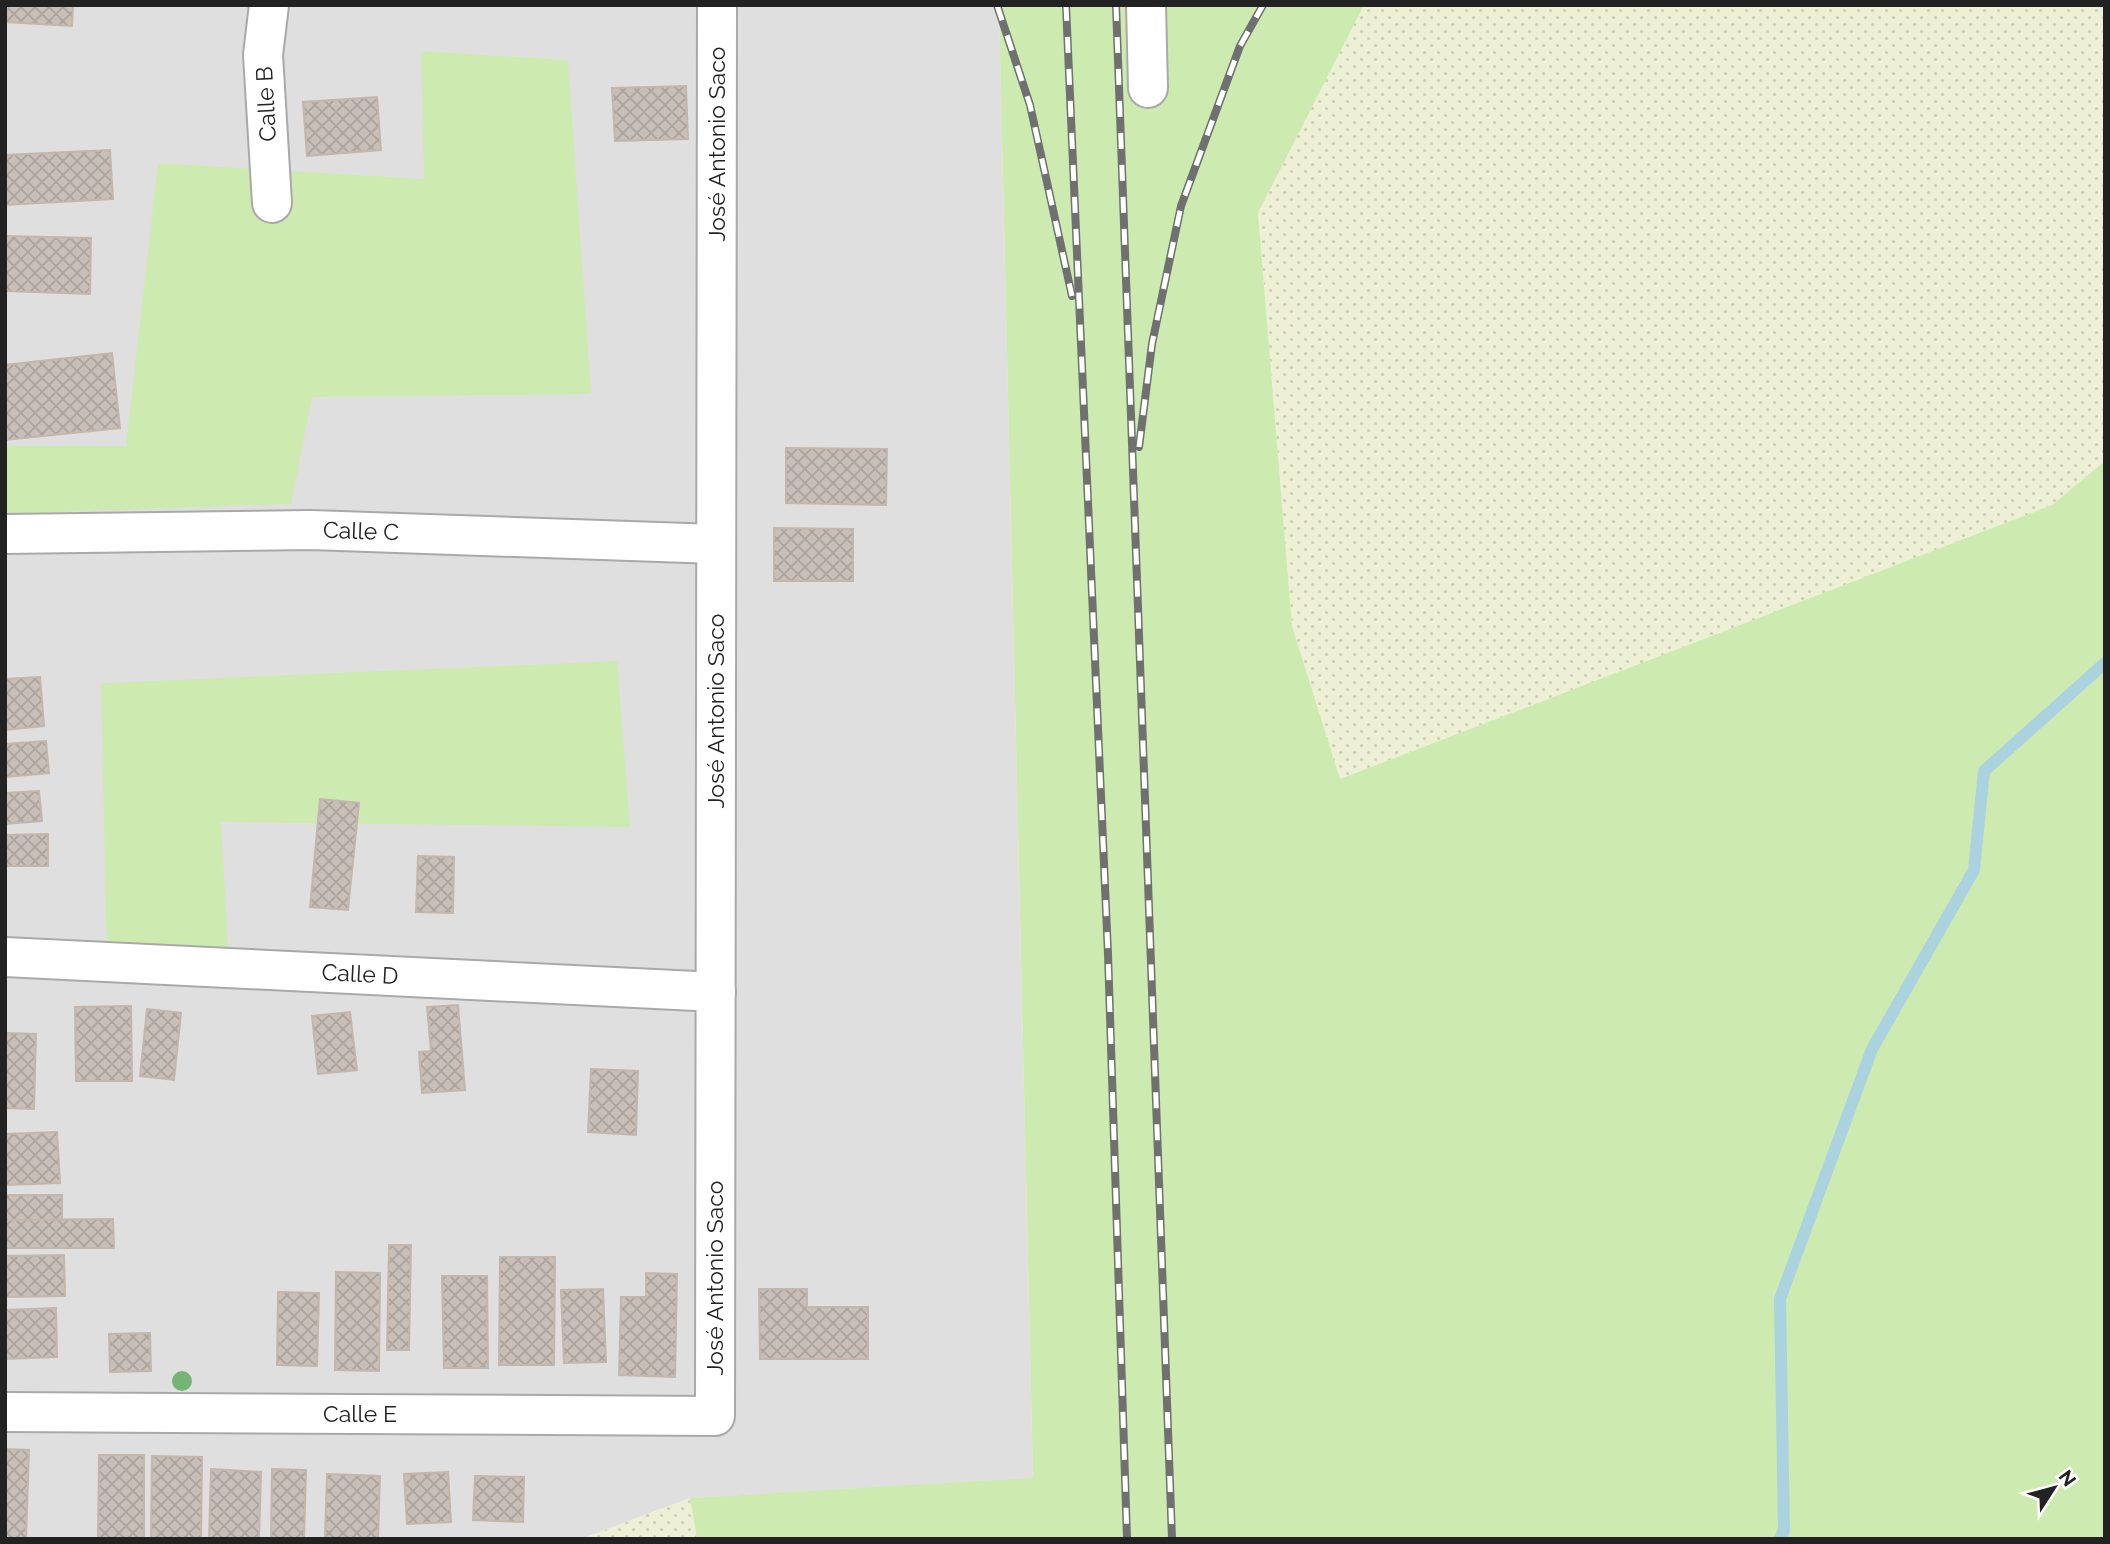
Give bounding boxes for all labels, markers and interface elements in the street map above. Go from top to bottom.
street label: José Antonio Saco [703,46,730,242]
street label: Calle B [250,66,281,142]
street label: Calle C [323,516,400,545]
street label: José Antonio Saco [702,613,729,809]
street label: Calle D [321,958,399,989]
street label: José Antonio Saco [701,1180,728,1376]
street label: Calle E [323,1400,397,1427]
north arrow [2019,1453,2089,1523]
text: N [2055,1466,2081,1490]

